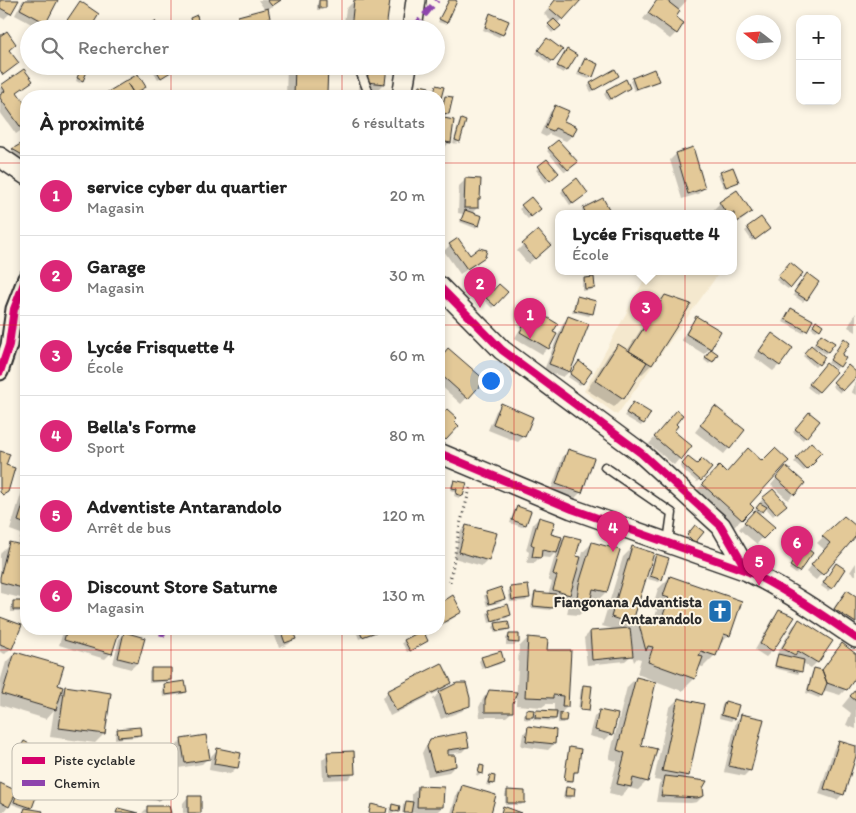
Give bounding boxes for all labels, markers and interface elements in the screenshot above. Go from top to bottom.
north arrow [736,15,781,60]
map controls [796,15,841,105]
button: + [796,15,841,60]
search box [20,20,445,75]
icon: search [38,34,66,62]
text: Rechercher [78,36,169,59]
button: − [796,60,841,105]
text: À proximité [40,110,145,135]
text: 6 résultats [351,113,425,132]
text: service cyber du quartier [87,175,287,198]
text: 1 [52,186,60,205]
text: 20 m [390,186,425,205]
text: Magasin [87,198,144,217]
popup [555,210,737,275]
text: Lycée Frisquette 4 [572,222,720,245]
text: École [572,245,609,264]
text: Garage [87,255,146,278]
text: 2 [52,266,60,285]
text: 30 m [389,266,425,285]
pin: 2 [464,267,496,308]
text: Magasin [87,278,144,297]
pin: 3 [630,291,662,332]
pin: 1 [514,298,546,339]
text: Lycée Frisquette 4 [87,335,235,358]
text: 3 [52,346,60,365]
text: 60 m [390,346,425,365]
text: École [87,358,124,377]
your location [478,368,504,394]
text: Bella's Forme [87,415,196,438]
text: 4 [51,426,61,445]
text: 80 m [389,426,425,445]
text: Sport [87,438,125,457]
text: Adventiste Antarandolo [87,495,282,518]
text: 5 [52,506,60,525]
text: 120 m [382,506,425,525]
pin: 4 [597,511,629,552]
text: Arrêt de bus [87,518,171,537]
pin: 6 [781,526,813,567]
pin: 5 [743,545,775,586]
text: Discount Store Saturne [87,575,277,598]
text: 6 [52,586,60,605]
text: 130 m [382,586,425,605]
place label: Fiangonana Advantista Antarandolo [554,593,703,628]
text: Magasin [87,598,144,617]
church icon: Fiangonana Advantista Antarandolo [707,598,733,624]
legend [12,743,178,800]
text: Piste cyclable [54,752,136,769]
text: Chemin [54,775,100,792]

